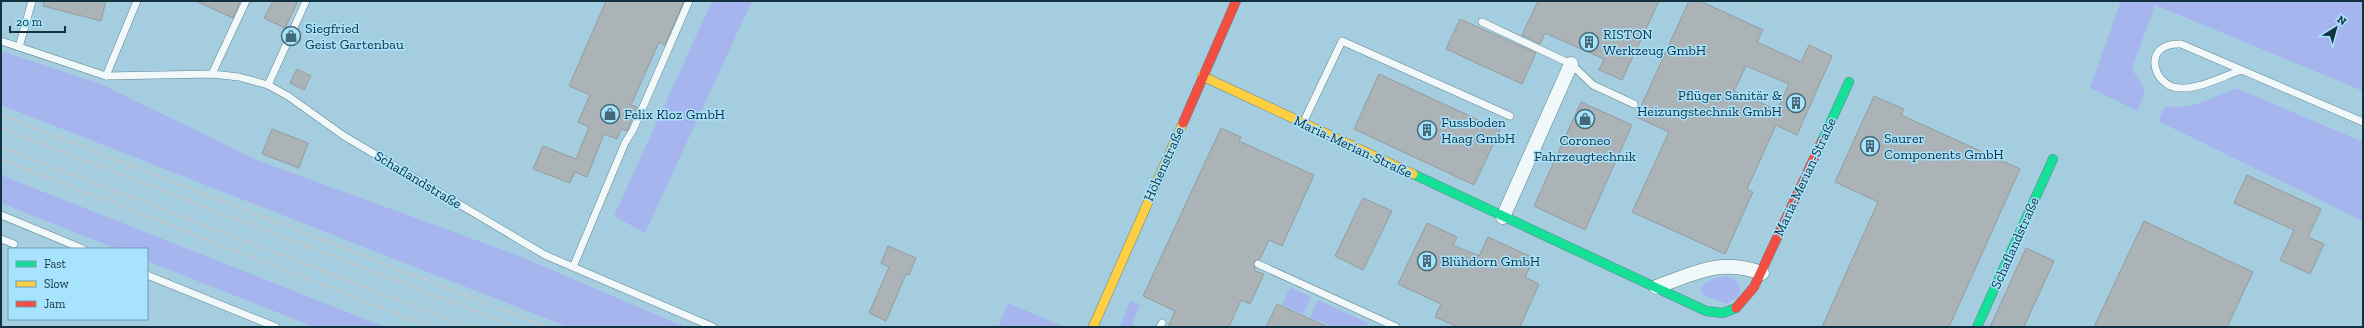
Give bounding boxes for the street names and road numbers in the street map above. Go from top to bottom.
street label: Maria-Merian-Straße [1291,112,1415,182]
street label: Maria-Merian-Straße [1770,115,1840,239]
street label: Höhenstraße [1140,124,1188,204]
street label: Schaflandstraße [371,147,465,213]
street label: Schaflandstraße [1987,194,2043,292]

